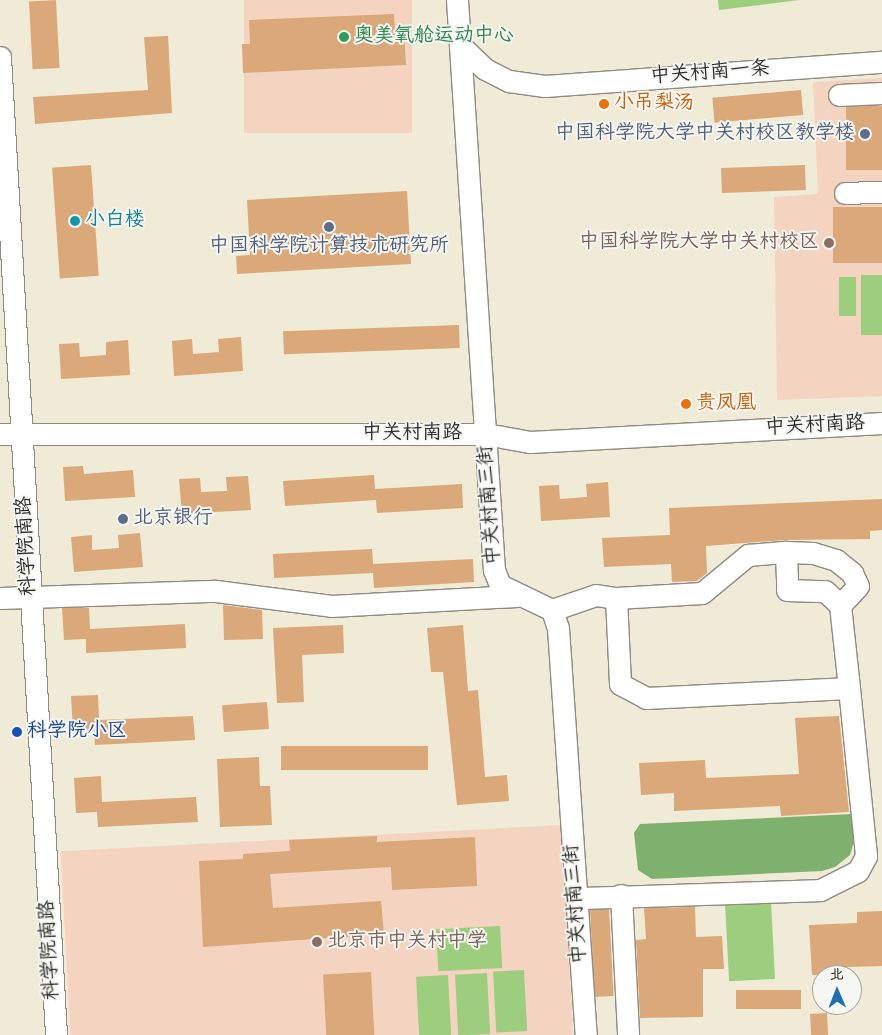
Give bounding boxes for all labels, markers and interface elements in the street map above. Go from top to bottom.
place label: 奥美氧舱运动中心 [354,25,514,49]
marker: 奥美氧舱运动中心 [338,31,350,43]
street label: 中关村南一条 [649,58,771,90]
place label: 小吊梨汤 [614,92,694,116]
marker: 小吊梨汤 [598,98,610,110]
place label: 中国科学院大学中关村校区教学楼 [555,122,855,146]
marker: 中国科学院大学中关村校区教学楼 [859,128,871,140]
place label: 小白楼 [85,209,145,233]
marker: 小白楼 [69,215,81,227]
marker: 中国科学院计算技术研究所 [323,221,335,233]
place label: 中国科学院大学中关村校区 [579,231,819,255]
place label: 中国科学院计算技术研究所 [209,235,449,259]
marker: 中国科学院大学中关村校区 [823,237,835,249]
place label: 贵凤凰 [696,392,756,416]
marker: 贵凤凰 [680,398,692,410]
street label: 中关村南路 [764,412,866,442]
street label: 中关村南路 [362,422,462,446]
street label: 中关村南三街 [475,444,507,566]
street label: 科学院南路 [13,495,43,597]
place label: 北京银行 [133,507,213,531]
marker: 北京银行 [117,513,129,525]
place label: 科学院小区 [27,720,127,744]
marker: 科学院小区 [11,726,23,738]
street label: 中关村南三街 [561,843,593,965]
street label: 科学院南路 [36,899,66,1001]
place label: 北京市中关村中学 [327,930,487,954]
marker: 北京市中关村中学 [311,936,323,948]
north arrow [812,965,862,1015]
text: 北 [830,966,844,986]

